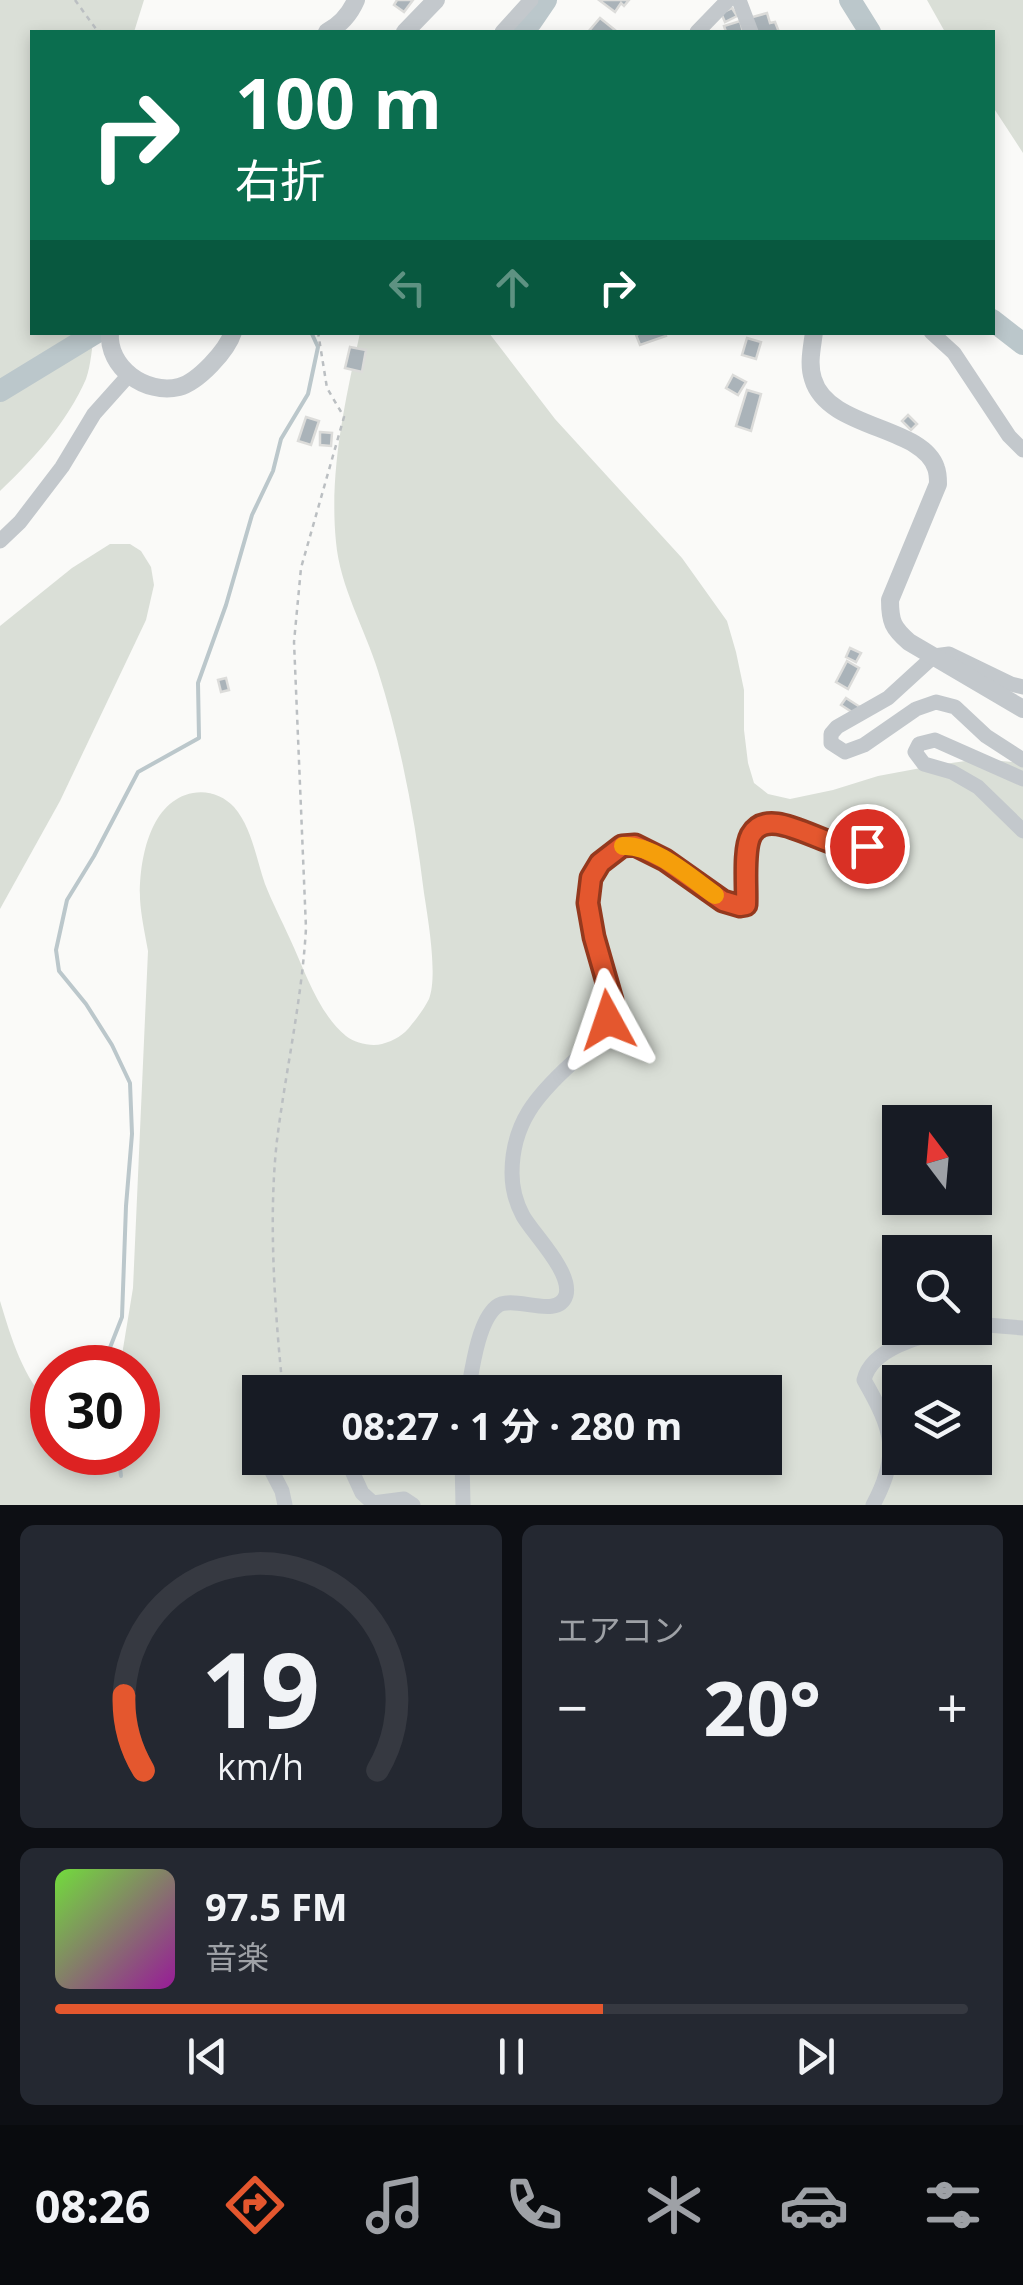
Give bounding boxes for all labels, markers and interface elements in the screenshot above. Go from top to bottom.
text: 100 m [235,54,442,150]
icon: right [70,70,200,200]
text: 右折 [235,149,325,210]
icon: left [380,260,435,315]
icon: ahead [485,260,540,315]
icon: right [590,260,645,315]
pin [825,804,910,889]
icon: arrive [840,819,895,874]
position arrow [556,968,660,1072]
north arrow [882,1105,992,1215]
map controls [882,1105,992,1475]
button: search [882,1235,992,1345]
speed limit sign: 30 [30,1345,160,1475]
button: layers [882,1365,992,1475]
text: 08:27 · 1 分 · 280 m [342,1399,682,1451]
text: エアコン [557,1608,685,1651]
text: 19 [201,1617,320,1758]
text: 20° [703,1656,821,1758]
text: − [557,1669,588,1744]
text: + [937,1669,968,1744]
text: km/h [217,1742,304,1790]
text: 97.5 FM [205,1880,348,1932]
text: 音楽 [205,1935,269,1978]
icon: previous [180,2029,235,2084]
icon: pause [484,2029,539,2084]
icon: next [788,2029,843,2084]
icon: directions [220,2170,290,2240]
icon: music [360,2170,430,2240]
icon: phone [499,2170,569,2240]
icon: climate [639,2170,709,2240]
icon: car [779,2170,849,2240]
icon: filters [918,2170,988,2240]
text: 08:26 [35,2175,151,2236]

